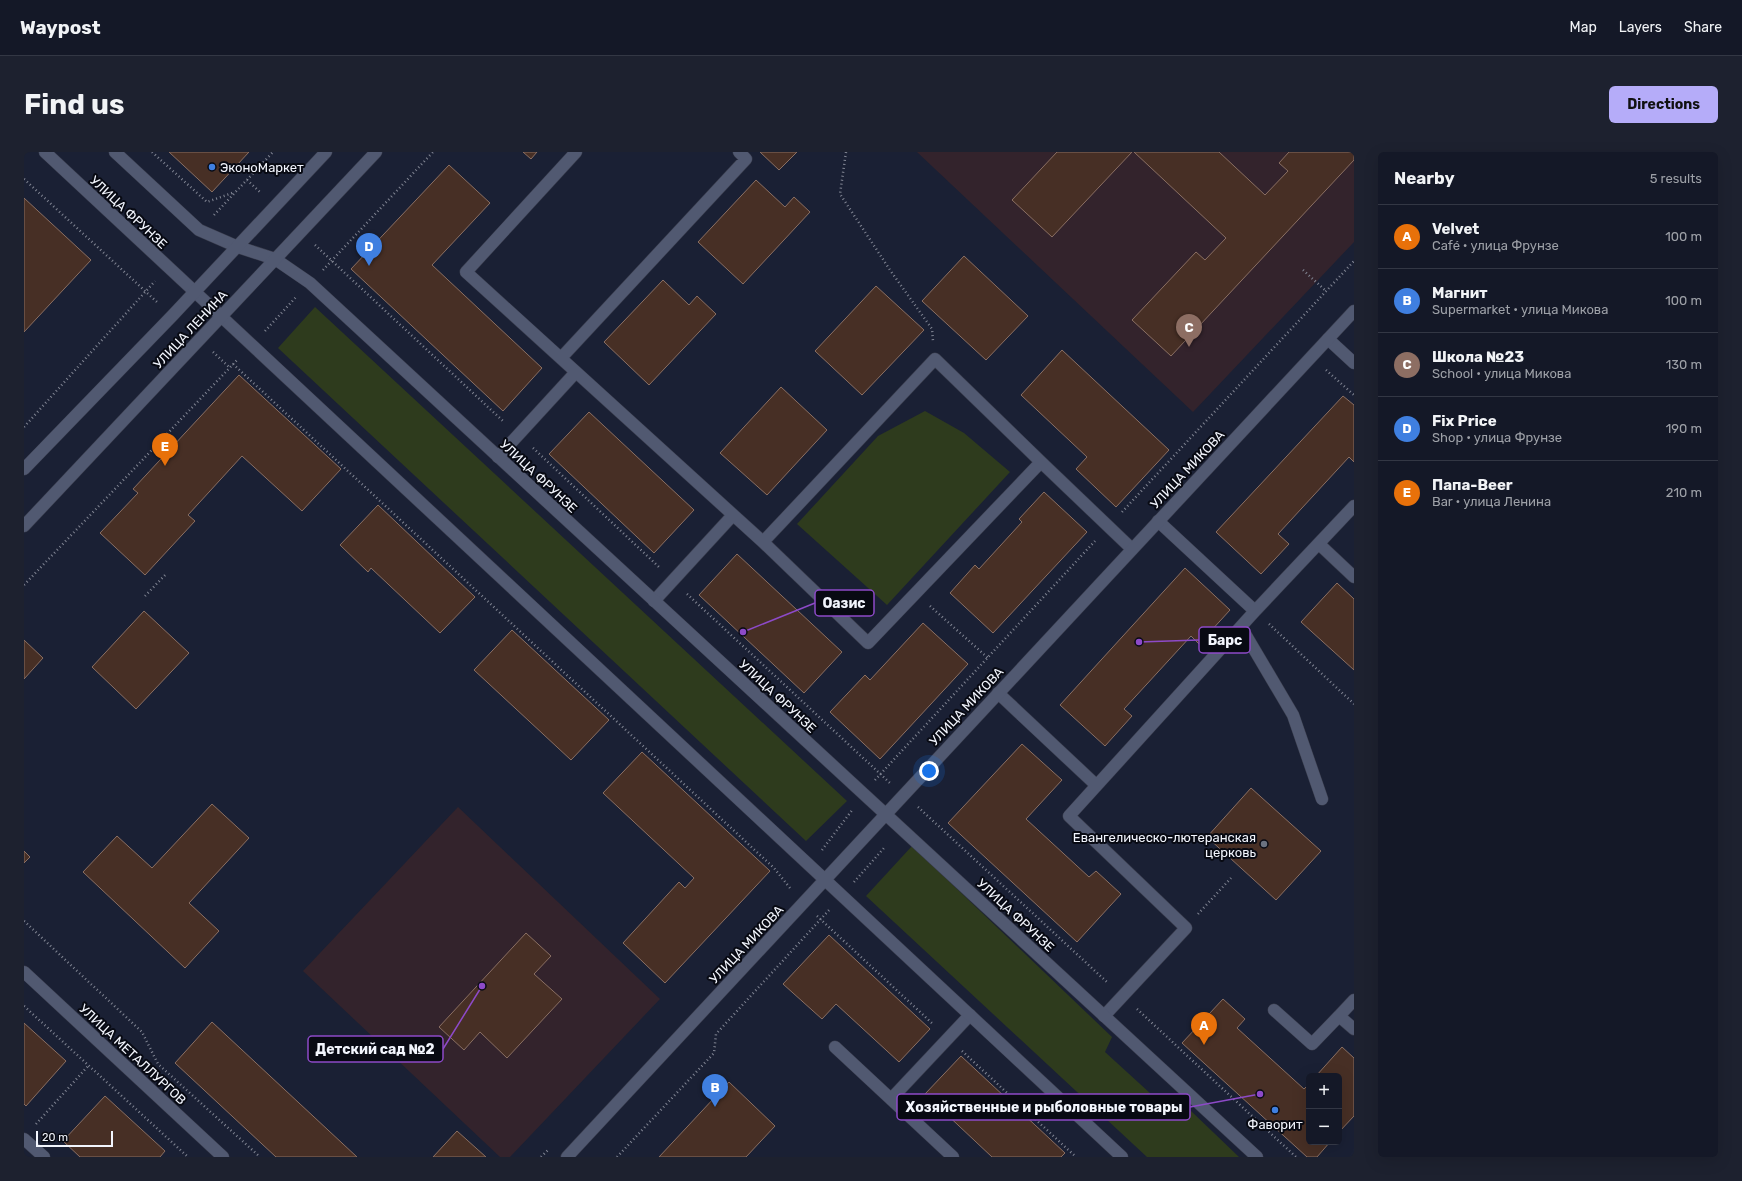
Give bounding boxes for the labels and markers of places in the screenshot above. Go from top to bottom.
place label: ЭконоМаркет [220,160,304,175]
marker: ЭконоМаркет [207,162,217,172]
pin: D [356,233,382,266]
pin: C [1176,314,1202,347]
pin: E [152,433,178,466]
callout: Оазис [815,590,874,616]
callout: Барс [1199,627,1250,653]
place label: Евангелическо-лютеранская церковь [1073,830,1256,860]
marker: Евангелическо-лютеранская церковь [1259,839,1269,849]
pin: A [1191,1012,1217,1045]
callout: Детский сад №2 [308,1036,443,1062]
pin: B [702,1074,728,1107]
callout: Хозяйственные и рыболовные товары [897,1094,1190,1120]
marker: Фаворит [1270,1105,1280,1115]
place label: Фаворит [1247,1117,1303,1132]

